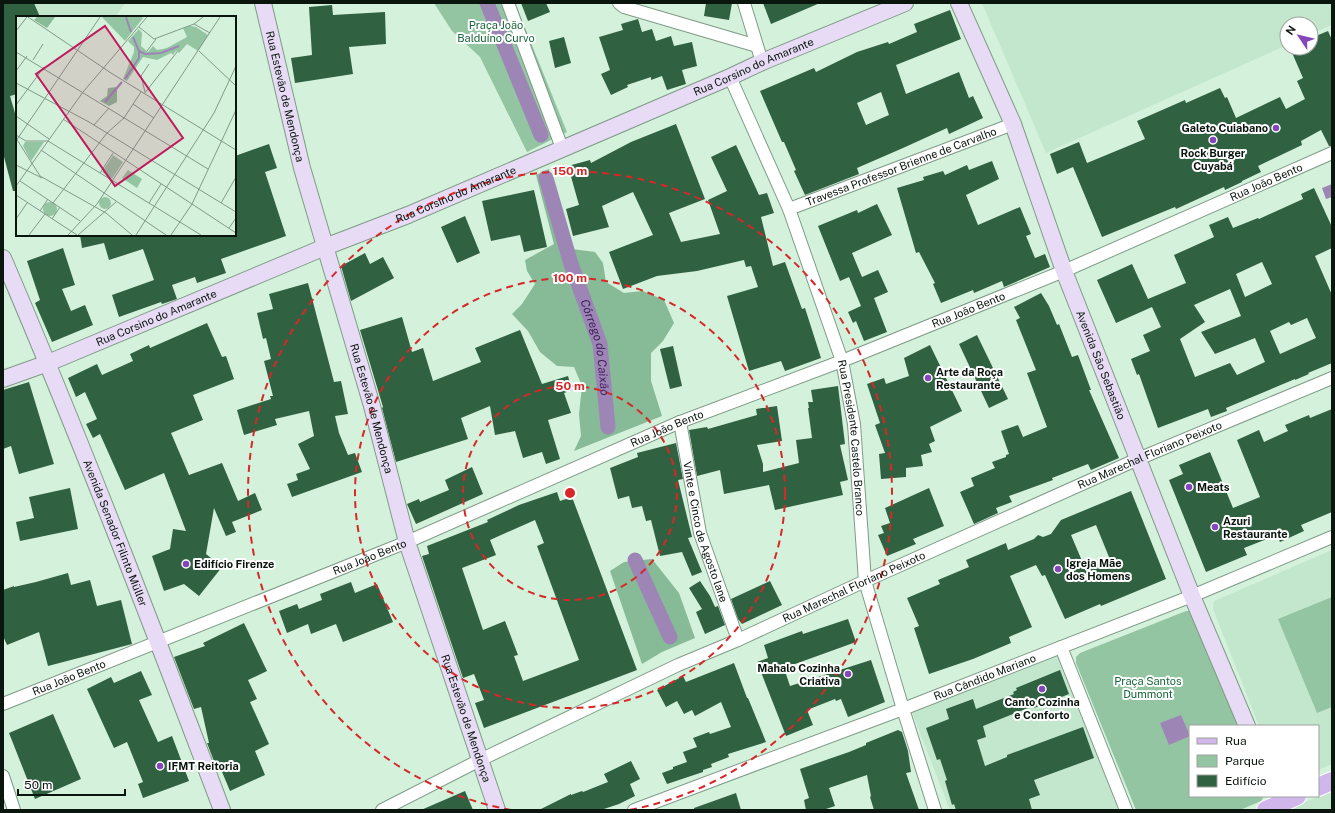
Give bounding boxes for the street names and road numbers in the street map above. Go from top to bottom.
street label: Rua Estevão de Mendonça [264,30,306,163]
street label: Rua Corsino do Amarante [692,35,815,98]
street label: Travessa Professor Brienne de Carvalho [804,125,998,208]
street label: Rua João Bento [1228,161,1304,203]
street label: Rua Corsino do Amarante [394,163,518,225]
street label: Rua Corsino do Amarante [94,287,218,348]
street label: Rua João Bento [930,290,1007,330]
street label: Avenida São Sebastião [1074,308,1128,421]
street label: Rua Estevão de Mendonça [348,342,395,475]
street label: Rua Presidente Castelo Branco [836,359,866,516]
street label: Rua João Bento [629,408,705,449]
street label: Rua Marechal Floriano Peixoto [1076,419,1223,491]
street label: Avenida Senador Filinto Müller [81,458,150,608]
street label: Vinte e Cinco de Agosto lane [681,460,730,604]
street label: Rua João Bento [331,537,408,577]
street label: Rua Marechal Floriano Peixoto [780,549,927,625]
street label: Rua Cândido Mariano [932,652,1038,702]
street label: Rua Estevão de Mendonça [439,653,493,784]
street label: Rua João Bento [30,657,107,698]

